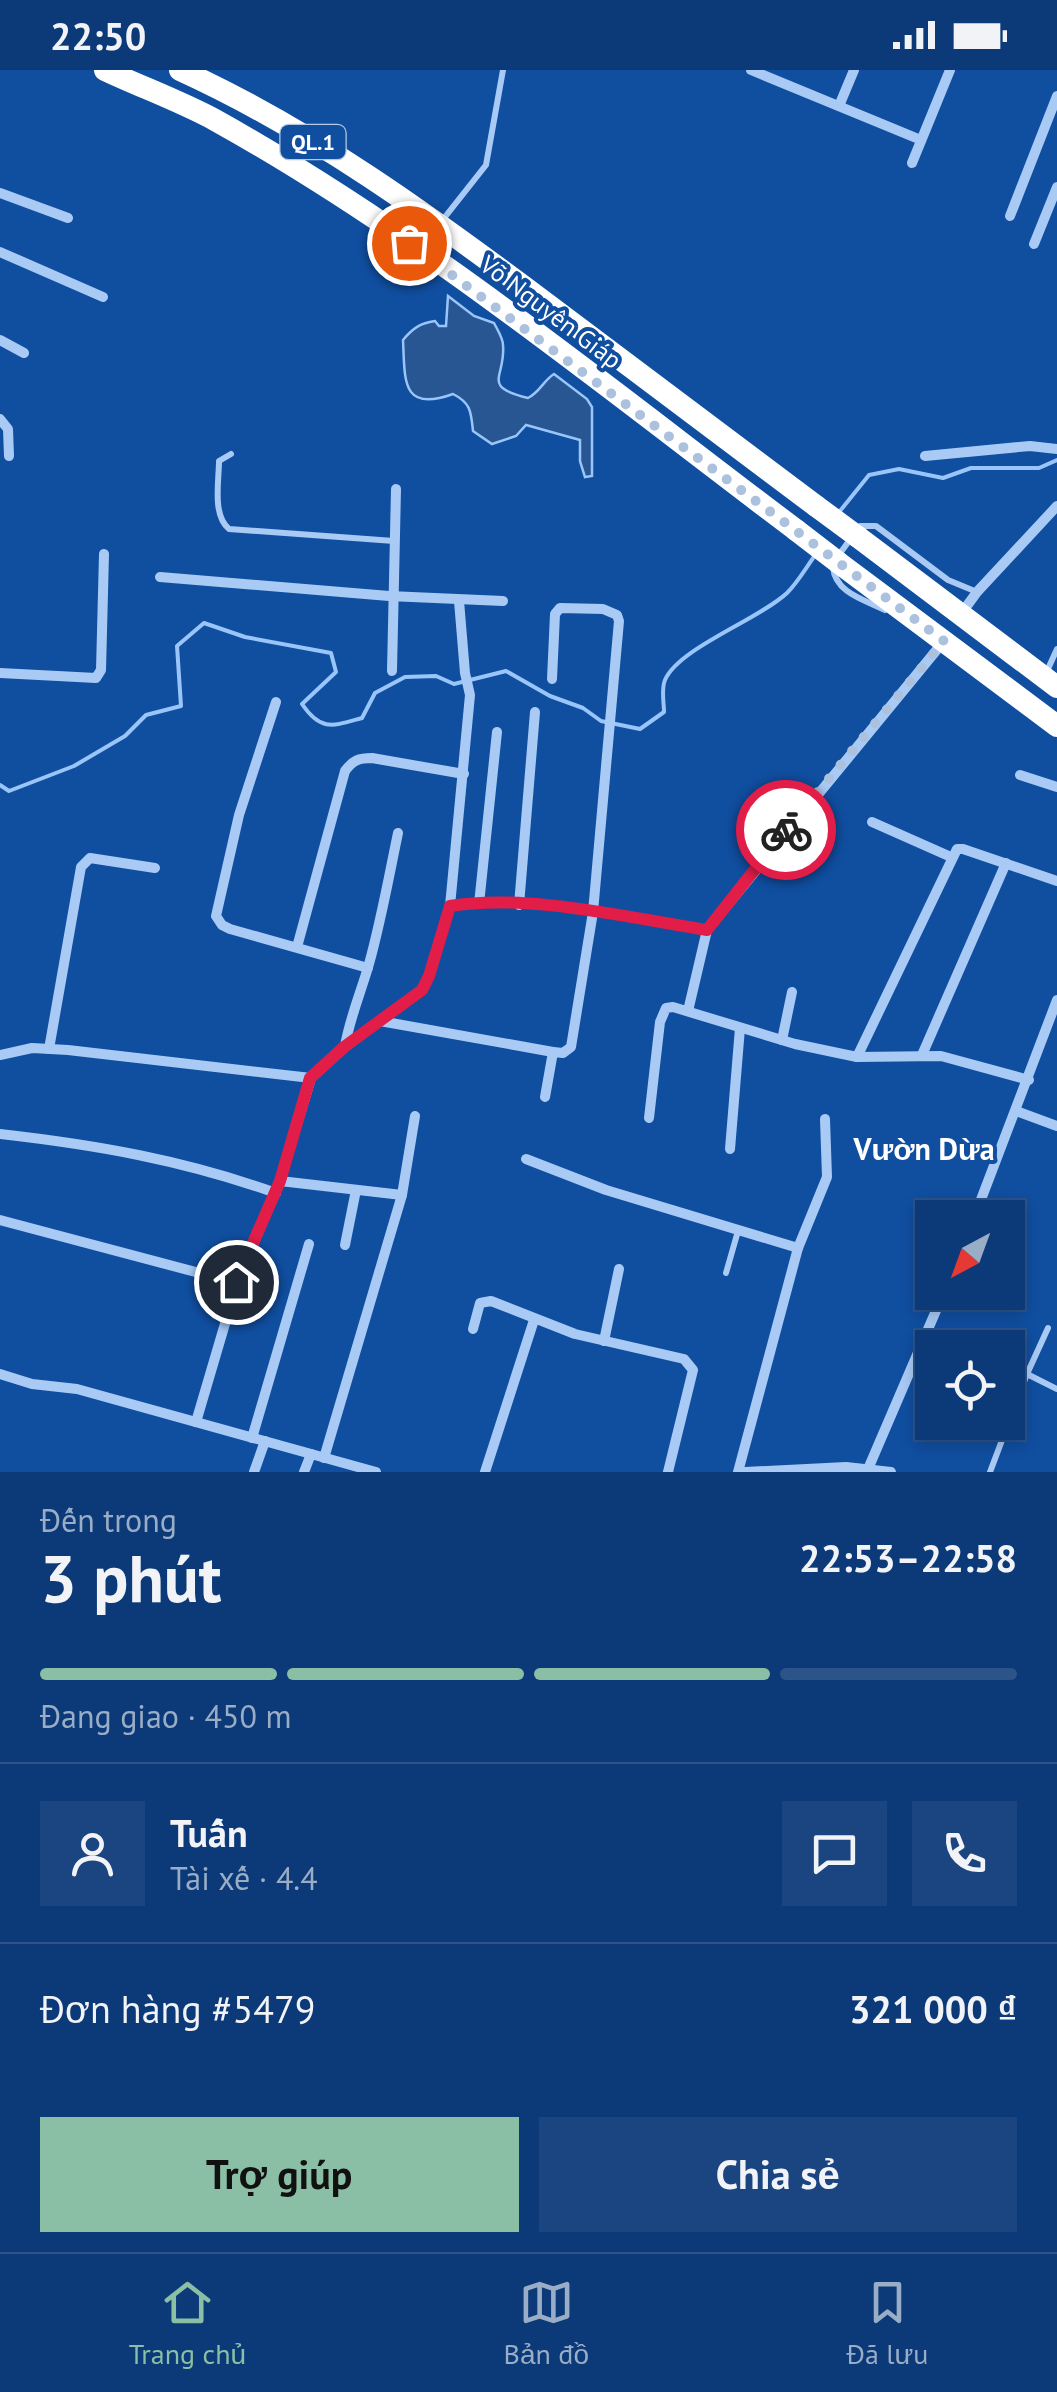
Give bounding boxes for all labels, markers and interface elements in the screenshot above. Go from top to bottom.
text: 22:50 [50,11,146,60]
road number: QL.1 [280,125,346,159]
pin [367,201,452,286]
icon: bag [382,216,437,271]
street label: Võ Nguyên Giáp [473,248,628,376]
courier [736,780,836,880]
icon: bike [759,803,814,858]
district label: Vườn Dừa [852,1129,995,1168]
north arrow [915,1200,1025,1310]
map controls [915,1200,1025,1440]
pin [194,1240,279,1325]
icon: home [209,1255,264,1310]
button: locate [915,1330,1025,1440]
text: Đến trong [40,1499,177,1541]
text: 22:53–22:58 [799,1533,1017,1582]
text: 3 phút [40,1536,221,1620]
text: Đang giao · 450 m [40,1695,291,1737]
button: person [40,1801,145,1906]
button: chat [782,1801,887,1906]
button: phone [912,1801,1017,1906]
text: Tuấn [170,1808,248,1857]
text: Tài xế · 4.4 [170,1857,318,1899]
text: Đơn hàng #5479 [40,1984,315,2033]
text: 321 000 ₫ [849,1984,1017,2033]
button: Trợ giúp [40,2117,519,2232]
button: Chia sẻ [539,2117,1017,2232]
tab: Trang chủ [129,2275,246,2372]
tab: Bản đồ [504,2275,589,2372]
tab: Đã lưu [846,2275,928,2372]

